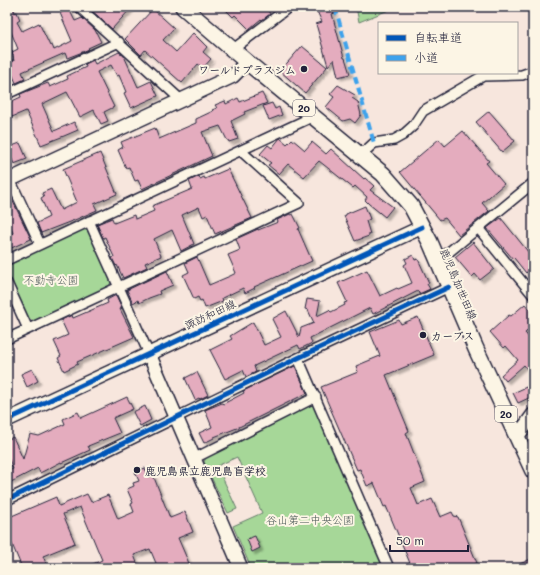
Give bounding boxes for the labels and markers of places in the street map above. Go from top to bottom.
place label: ワールドプラスジム [198,62,296,77]
marker: ワールドプラスジム [299,64,309,74]
place label: カーブス [431,328,474,343]
marker: カーブス [418,330,428,340]
place label: 鹿児島県立鹿児島盲学校 [145,463,266,478]
marker: 鹿児島県立鹿児島盲学校 [132,465,142,475]

